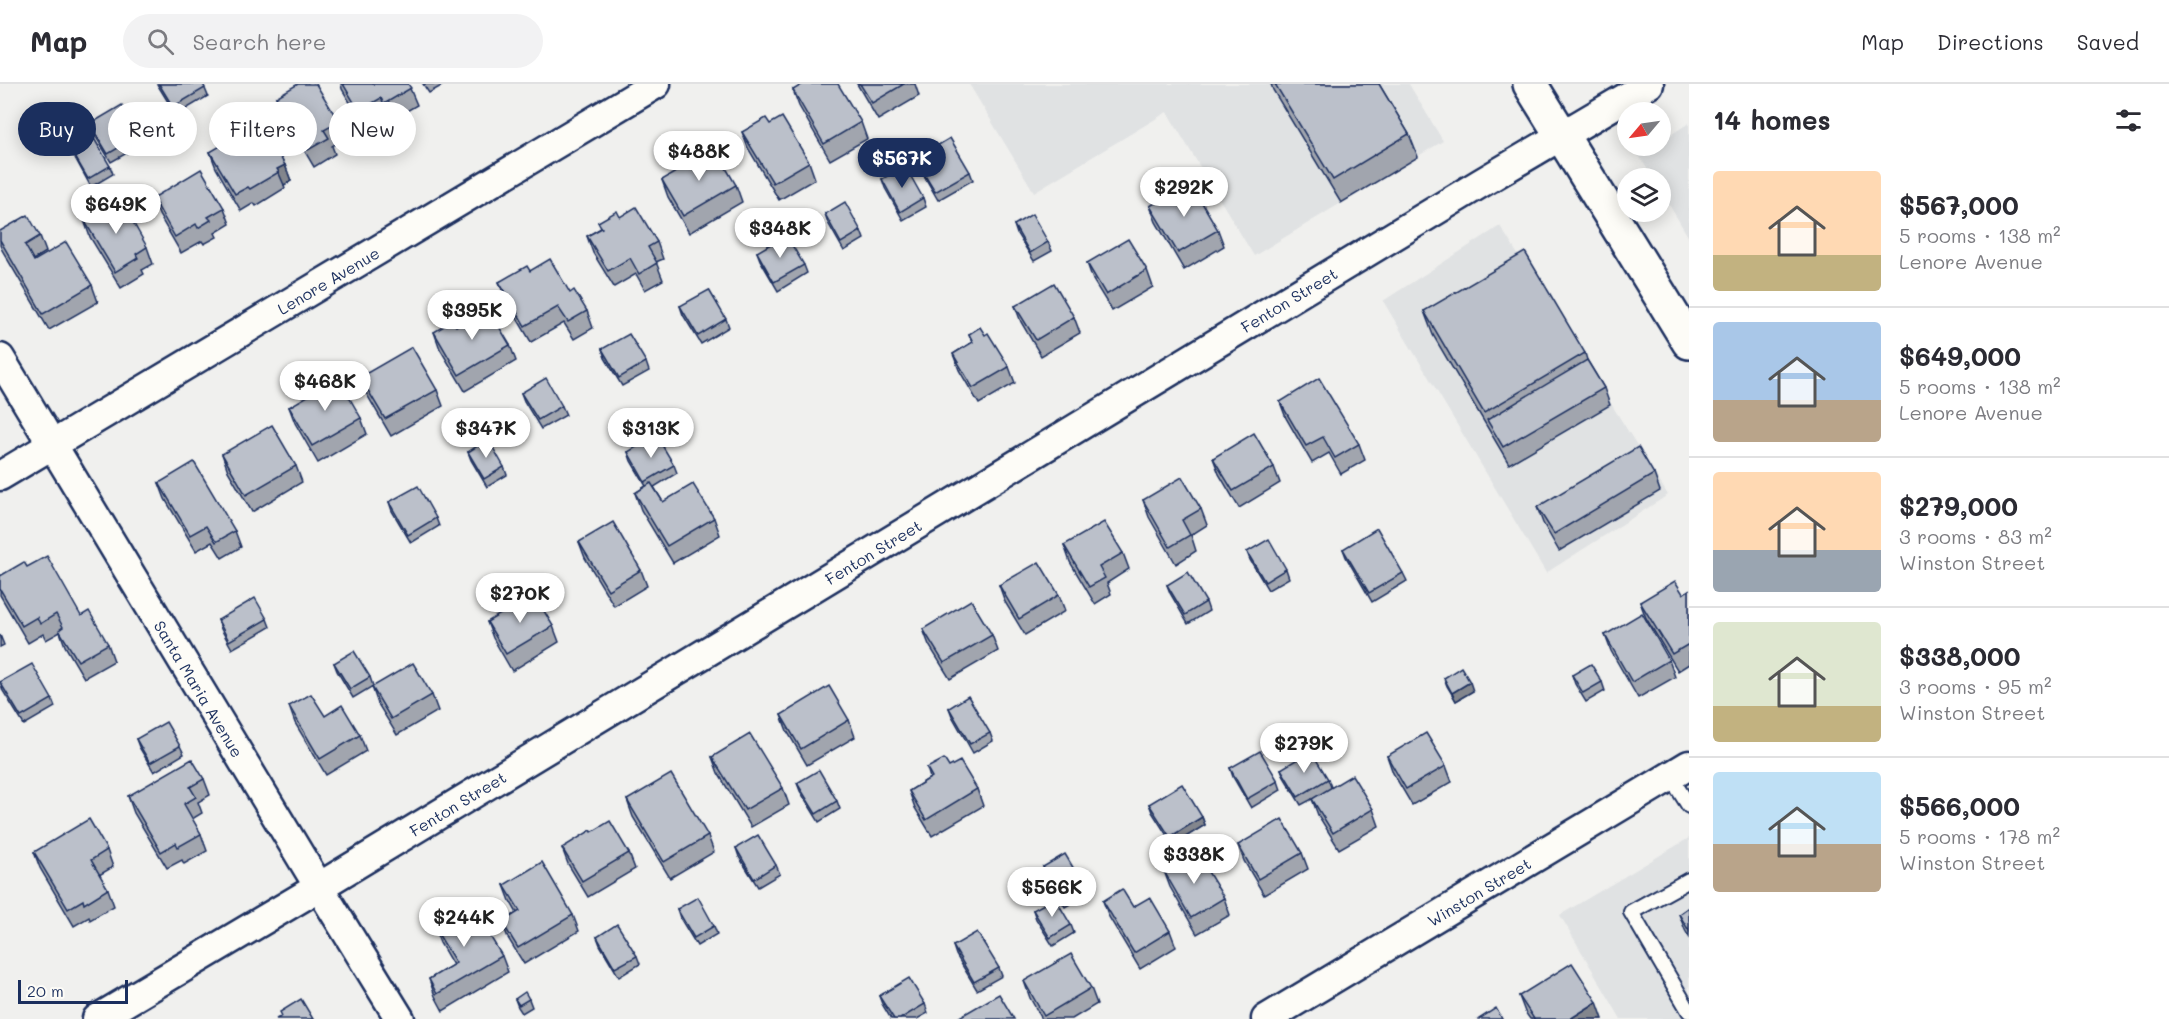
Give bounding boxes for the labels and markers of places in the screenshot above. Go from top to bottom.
pin: $488K [657,131,741,182]
pin: $567K [860,138,944,189]
pin: $292K [1142,167,1226,218]
pin: $649K [74,184,158,235]
pin: $348K [738,208,822,259]
pin: $395K [430,290,514,341]
pin: $468K [283,361,367,412]
pin: $347K [444,408,528,459]
pin: $313K [609,408,693,459]
pin: $270K [478,573,562,624]
pin: $279K [1262,723,1346,774]
pin: $338K [1152,834,1236,885]
pin: $566K [1010,867,1094,918]
pin: $244K [422,897,506,948]

